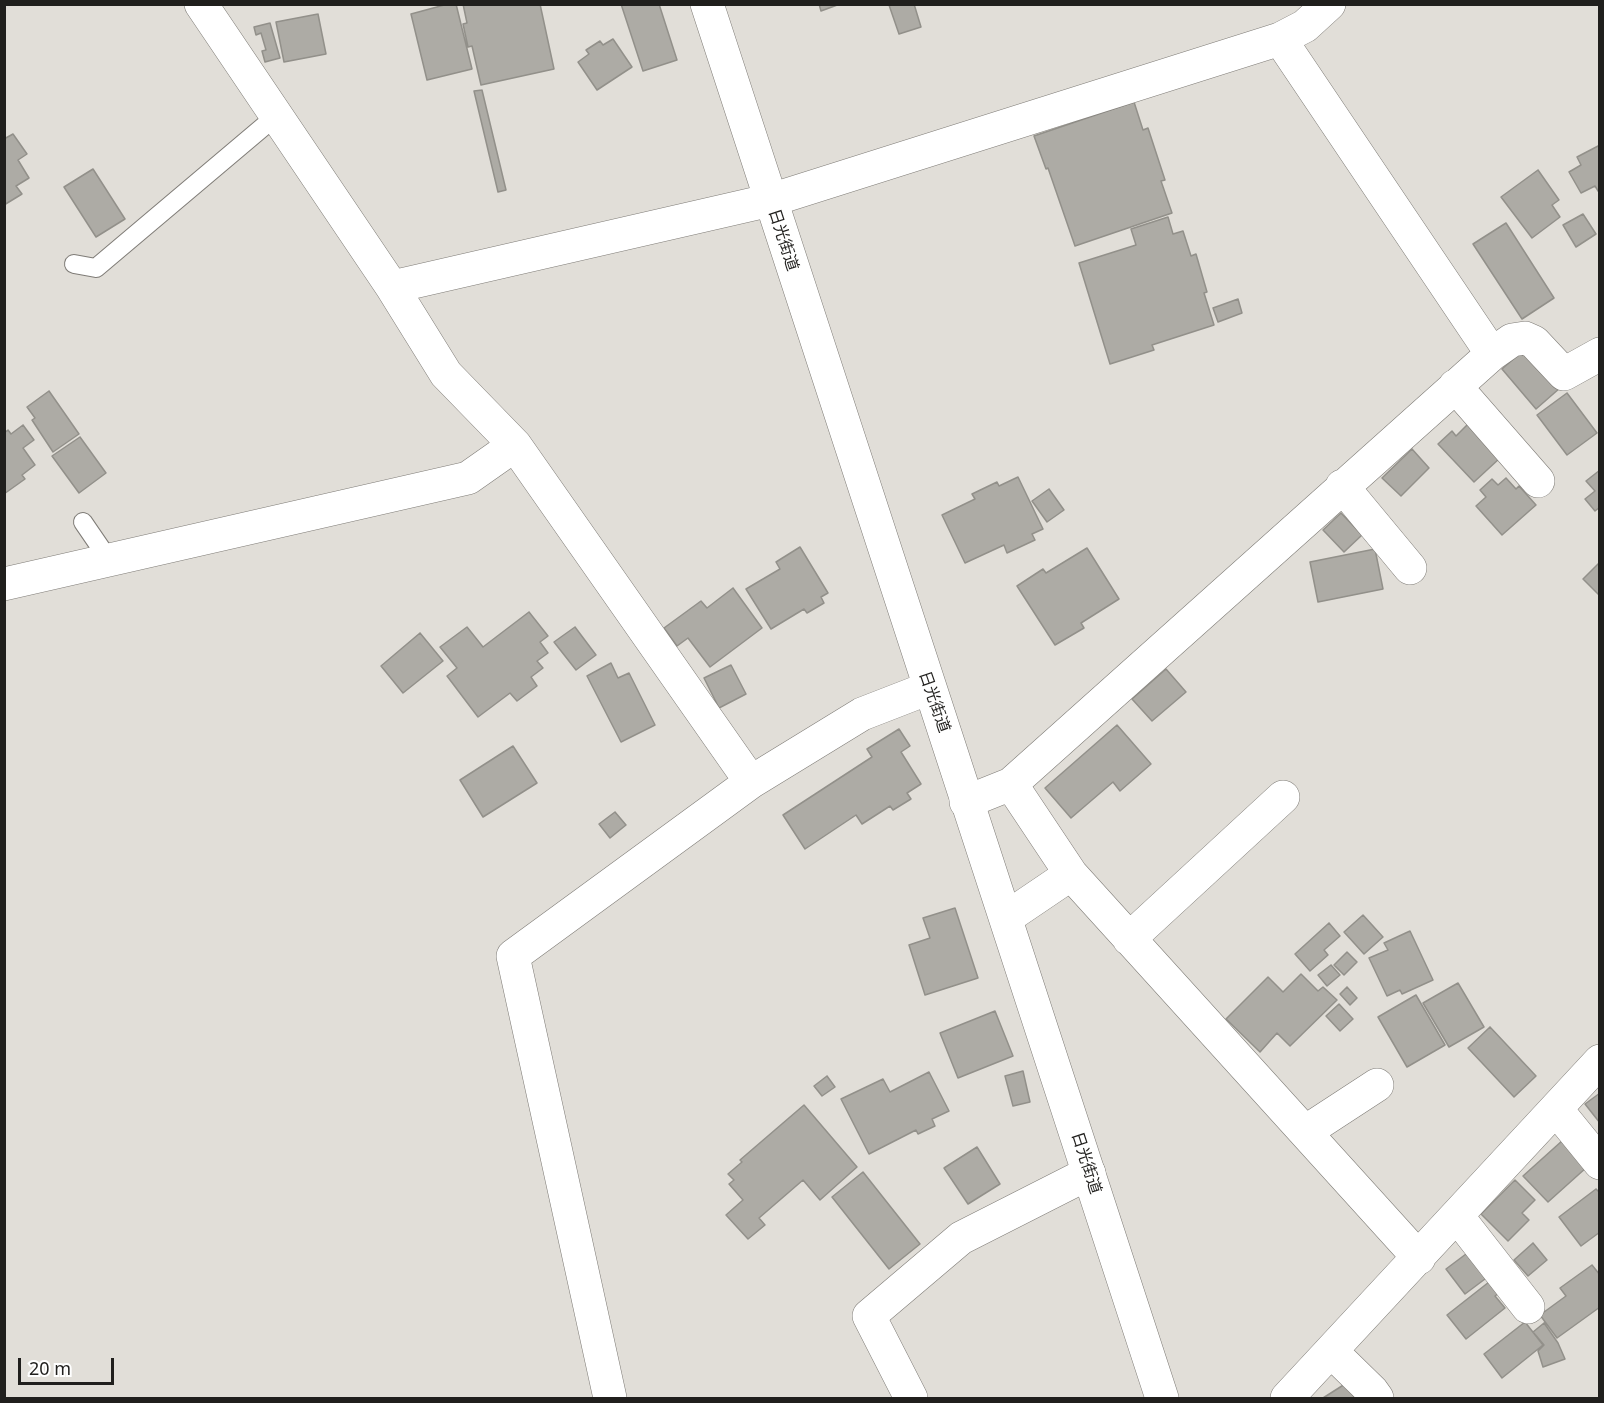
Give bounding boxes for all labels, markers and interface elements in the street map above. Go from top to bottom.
street label: 日光街道 [764,207,802,273]
street label: 日光街道 [915,669,953,735]
street label: 日光街道 [1067,1130,1105,1196]
scale bar [21,1346,117,1384]
text: 20 m [29,1356,71,1380]

